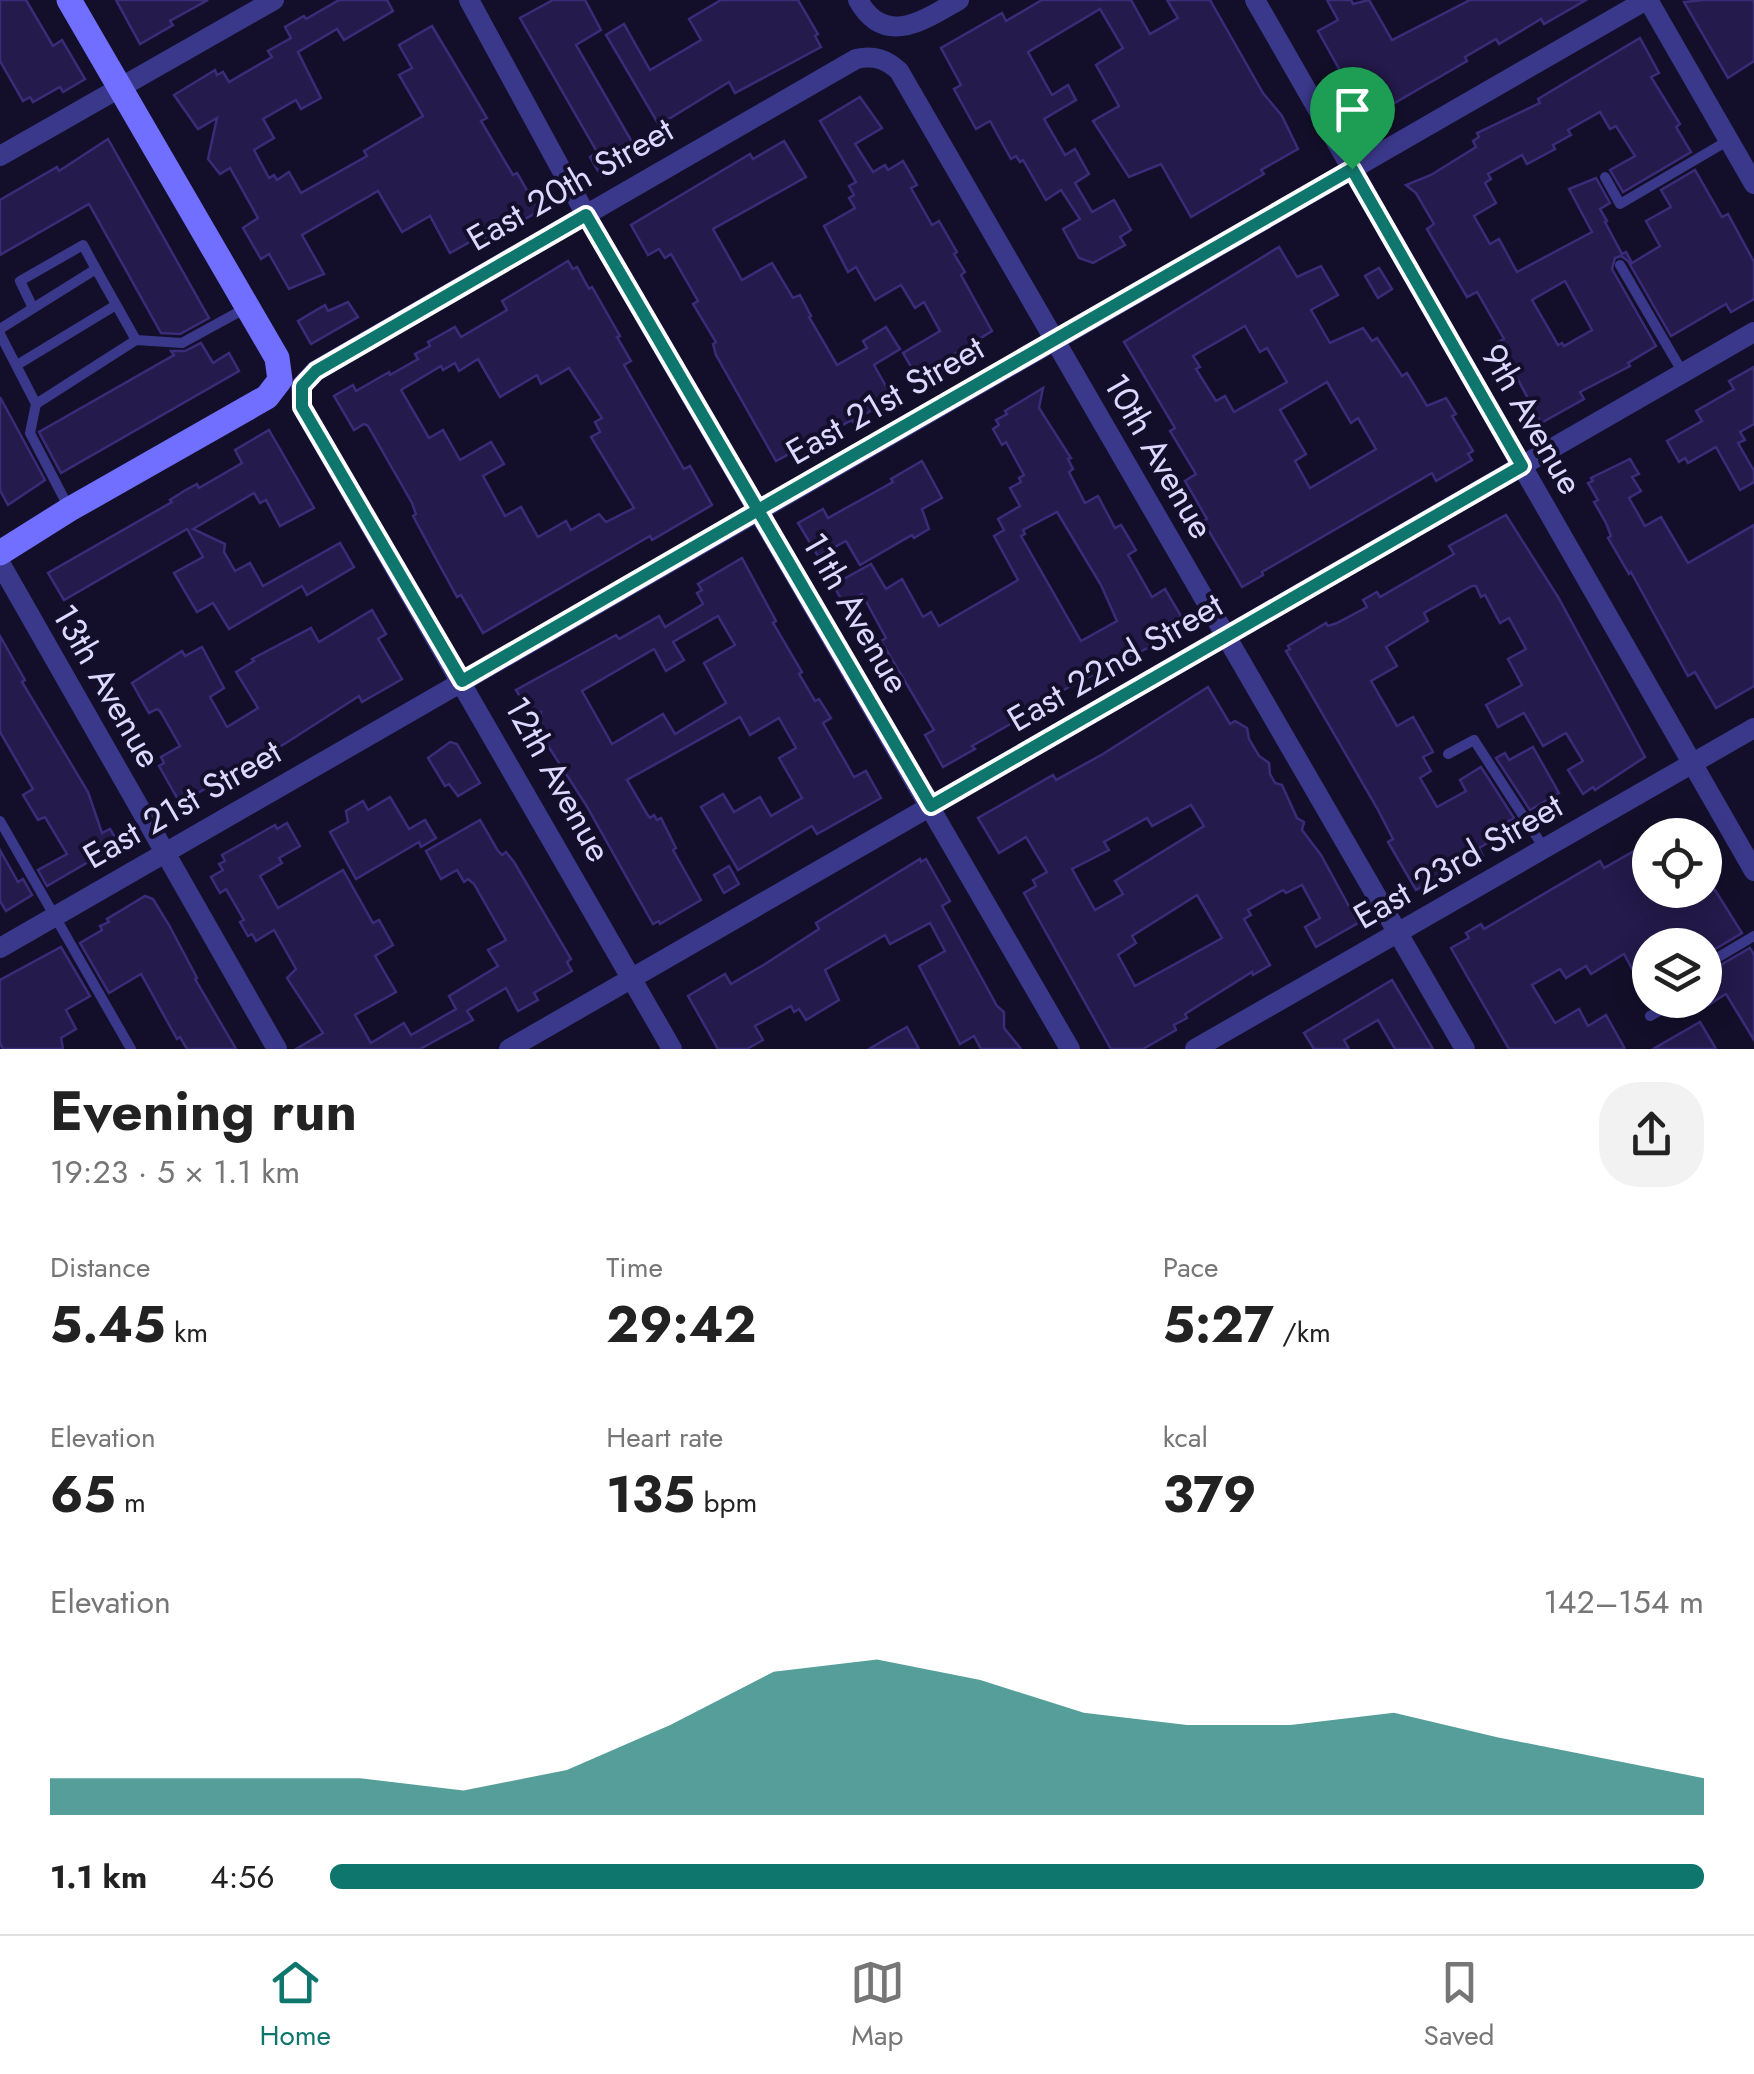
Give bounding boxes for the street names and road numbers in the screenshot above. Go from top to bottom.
street label: East 20th Street [458,104,683,263]
street label: East 21st Street [777,323,994,477]
street label: 9th Avenue [1469,334,1595,504]
street label: 10th Avenue [1092,364,1226,548]
street label: 11th Avenue [790,524,922,702]
street label: East 22nd Street [998,580,1232,744]
street label: 13th Avenue [40,595,174,777]
street label: 12th Avenue [492,687,624,871]
street label: East 21st Street [74,727,291,881]
street label: East 23rd Street [1344,781,1572,941]

